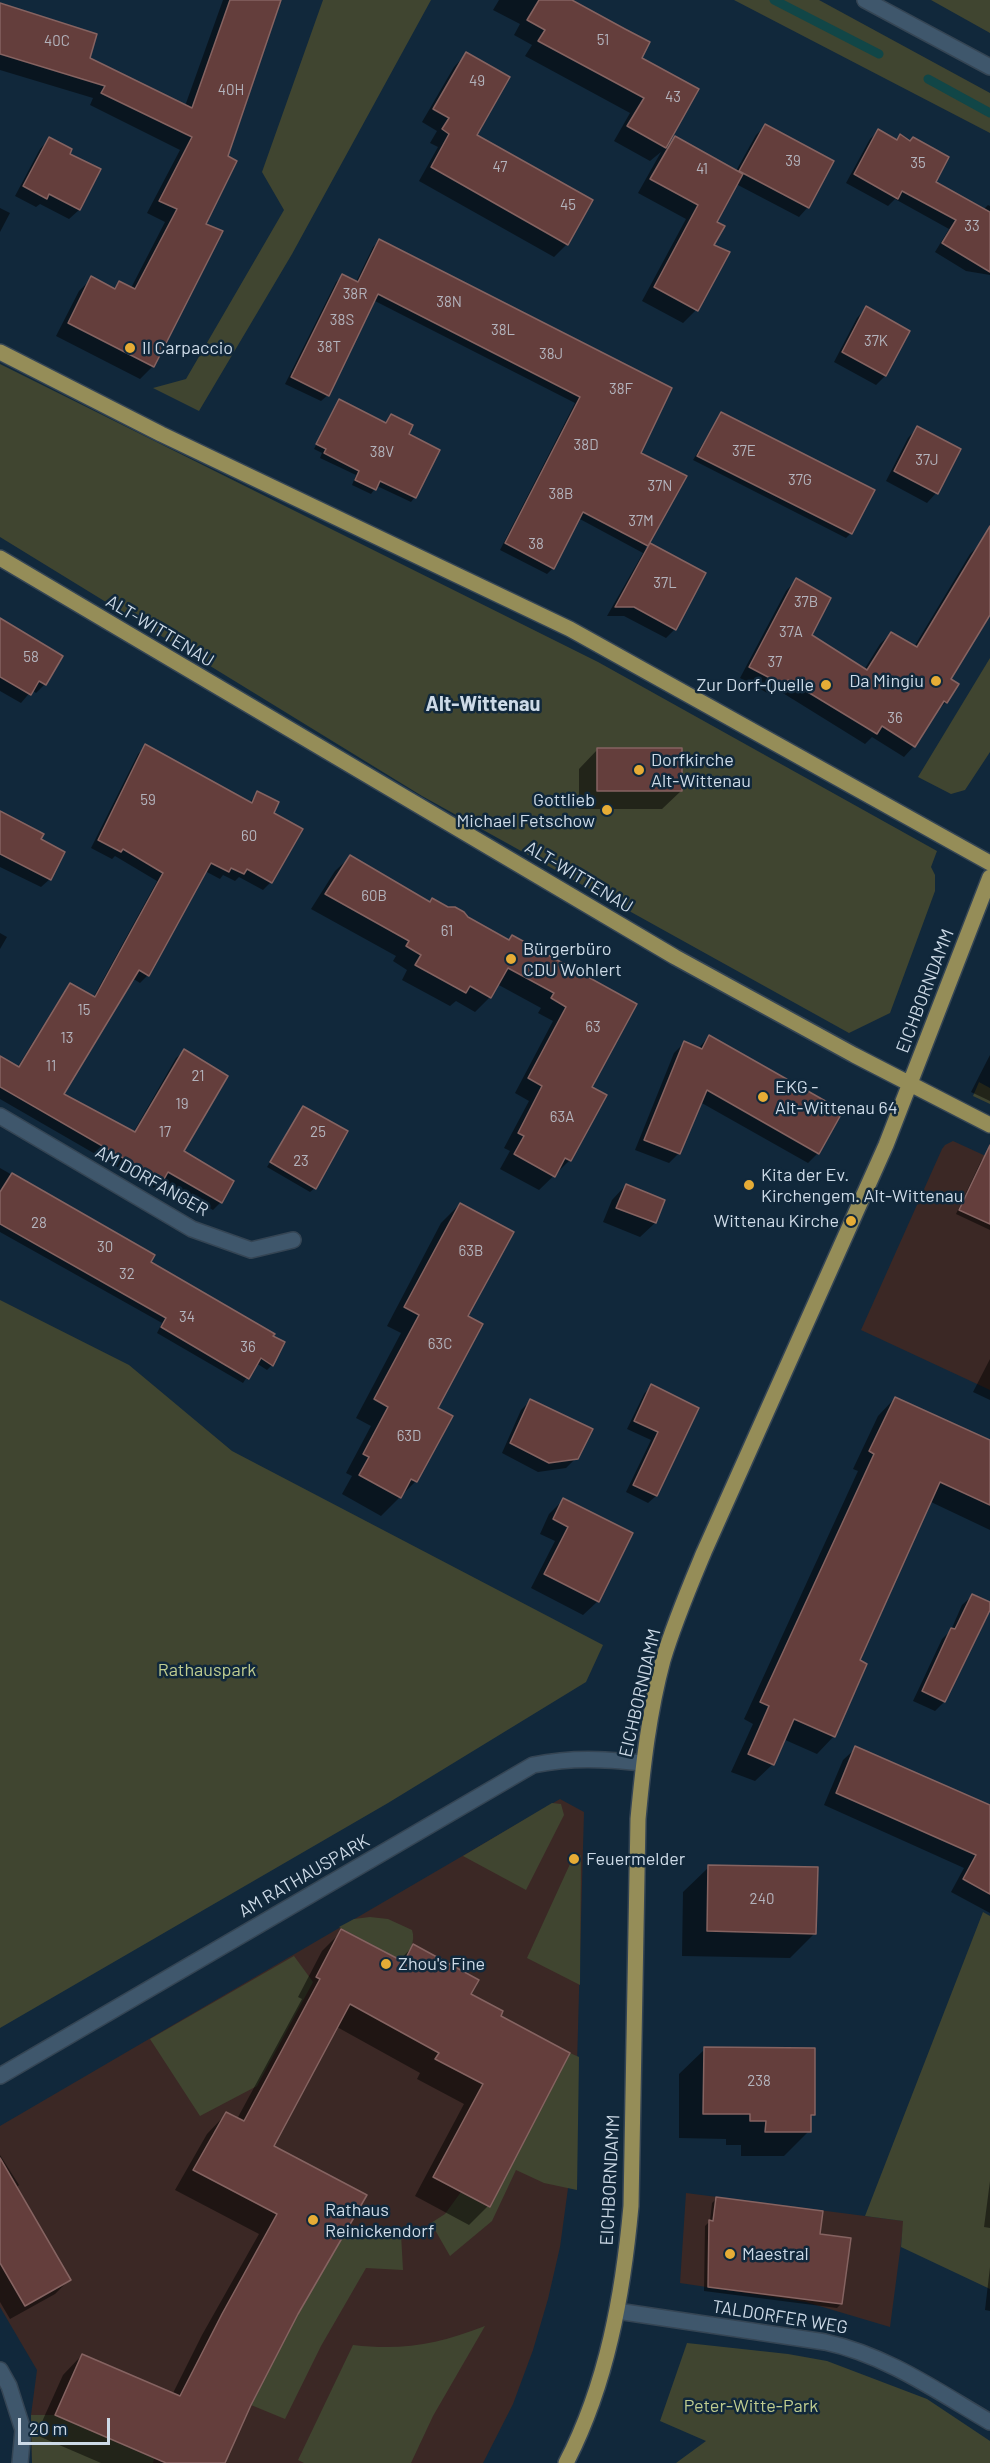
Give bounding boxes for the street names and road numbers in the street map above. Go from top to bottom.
street label: ALT-WITTENAU [102,590,218,672]
street label: ALT-WITTENAU [521,836,637,918]
street label: EICHBORNDAMM [891,926,959,1056]
street label: AM DORFANGER [92,1141,212,1221]
street label: EICHBORNDAMM [615,1627,665,1759]
street label: AM RATHAUSPARK [235,1830,373,1922]
street label: EICHBORNDAMM [596,2114,624,2246]
street label: TALDORFER WEG [711,2296,849,2338]

